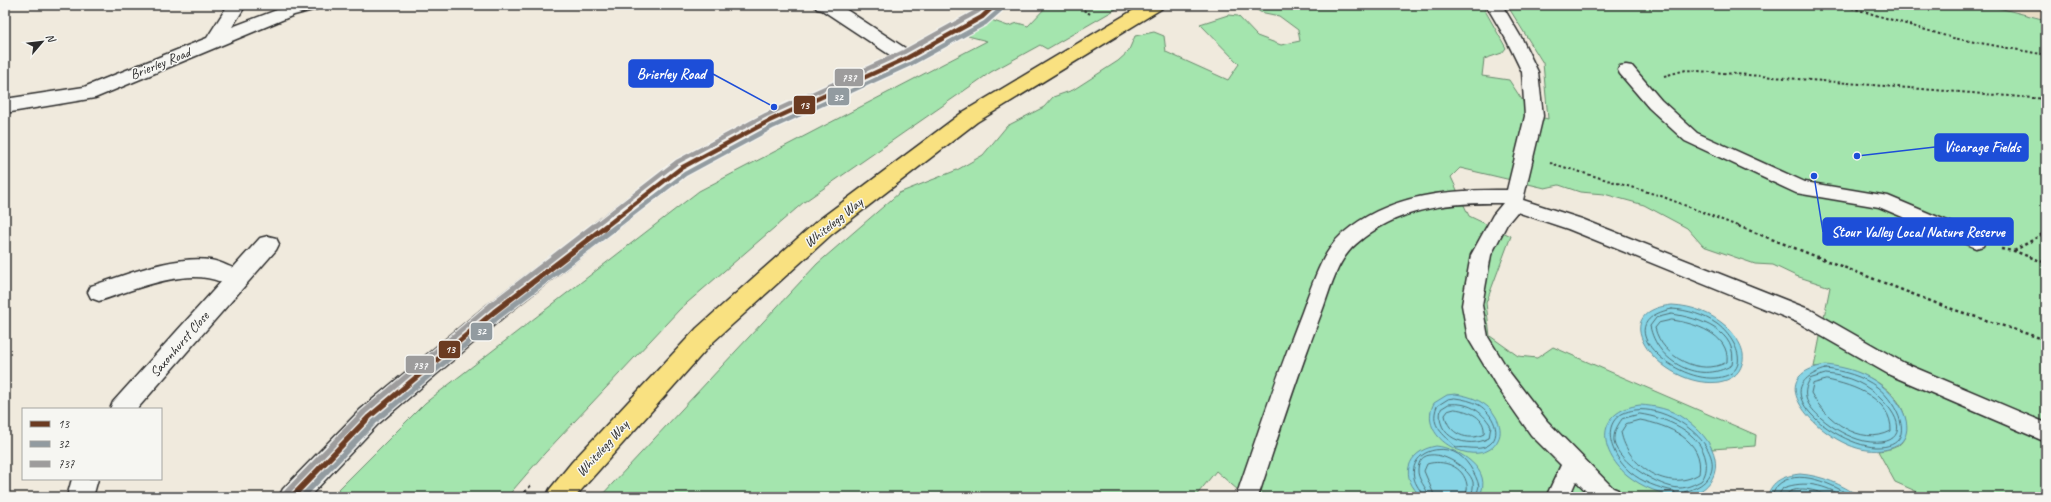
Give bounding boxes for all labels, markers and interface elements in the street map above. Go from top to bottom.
north arrow [22,22,62,62]
text: N [43,31,60,46]
street label: Brierley Road [128,43,195,83]
callout: Brierley Road [629,60,713,87]
text: Brierley Road [637,65,708,84]
line badge: 737 [834,68,864,87]
text: 737 [842,70,857,84]
line badge: 32 [827,87,850,106]
text: 32 [833,90,844,104]
line badge: 13 [793,95,816,115]
text: 13 [799,98,810,112]
callout: Vicarage Fields [1935,134,2028,161]
text: Vicarage Fields [1944,138,2022,157]
street label: Whitelegg Way [801,193,867,251]
callout: Stour Valley Local Nature Reserve [1823,218,2013,245]
text: Stour Valley Local Nature Reserve [1831,223,2006,242]
street label: Saxonhurst Close [146,307,213,381]
line badge: 32 [470,322,493,341]
text: 32 [476,324,487,338]
line badge: 13 [438,340,461,359]
text: 13 [445,342,456,356]
line badge: 737 [405,355,435,374]
text: 737 [413,358,428,372]
legend [22,408,162,480]
text: 13 [58,416,70,432]
street label: Whitelegg Way [573,416,633,480]
text: 32 [58,436,70,452]
text: 737 [58,456,75,472]

